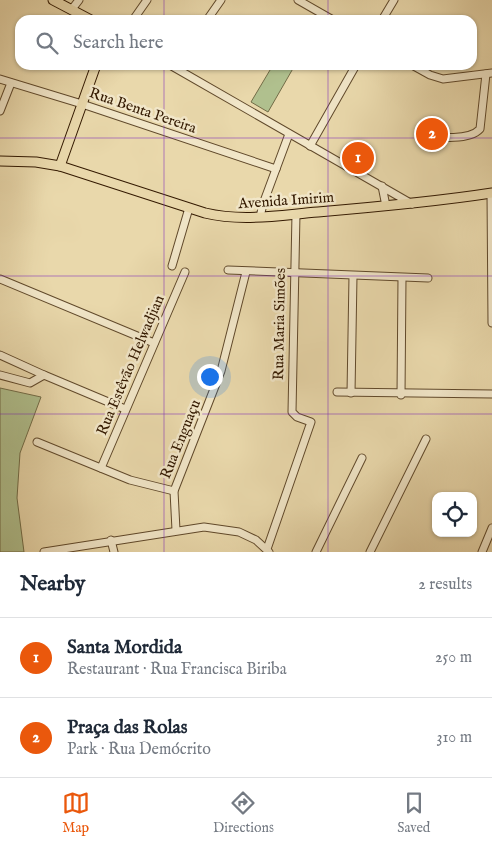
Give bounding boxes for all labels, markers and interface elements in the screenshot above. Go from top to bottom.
search box [15,15,477,70]
icon: search [33,29,61,57]
text: Search here [73,31,164,55]
street label: Rua Benta Pereira [87,83,200,138]
pin: 2 [416,115,448,153]
pin: 1 [342,139,374,177]
street label: Avenida Imirim [236,188,335,213]
street label: Rua Maria Simões [269,268,290,380]
street label: Rua Estêvão Helwadjian [92,292,169,438]
your location [197,364,223,390]
street label: Rua Enguaçu [156,397,205,482]
map controls [432,492,477,537]
button: locate [432,492,477,537]
text: Nearby [20,571,85,598]
text: 2 results [418,575,472,595]
text: Santa Mordida [67,636,182,660]
text: 1 [33,648,39,668]
text: 250 m [435,648,472,668]
text: Restaurant · Rua Francisca Biriba [67,660,287,680]
text: Praça das Rolas [67,716,187,740]
text: 2 [32,728,40,748]
text: 310 m [436,728,472,748]
text: Park · Rua Demócrito [67,740,211,760]
tab: Map [62,789,90,837]
tab: Directions [213,789,274,837]
tab: Saved [397,789,430,837]

